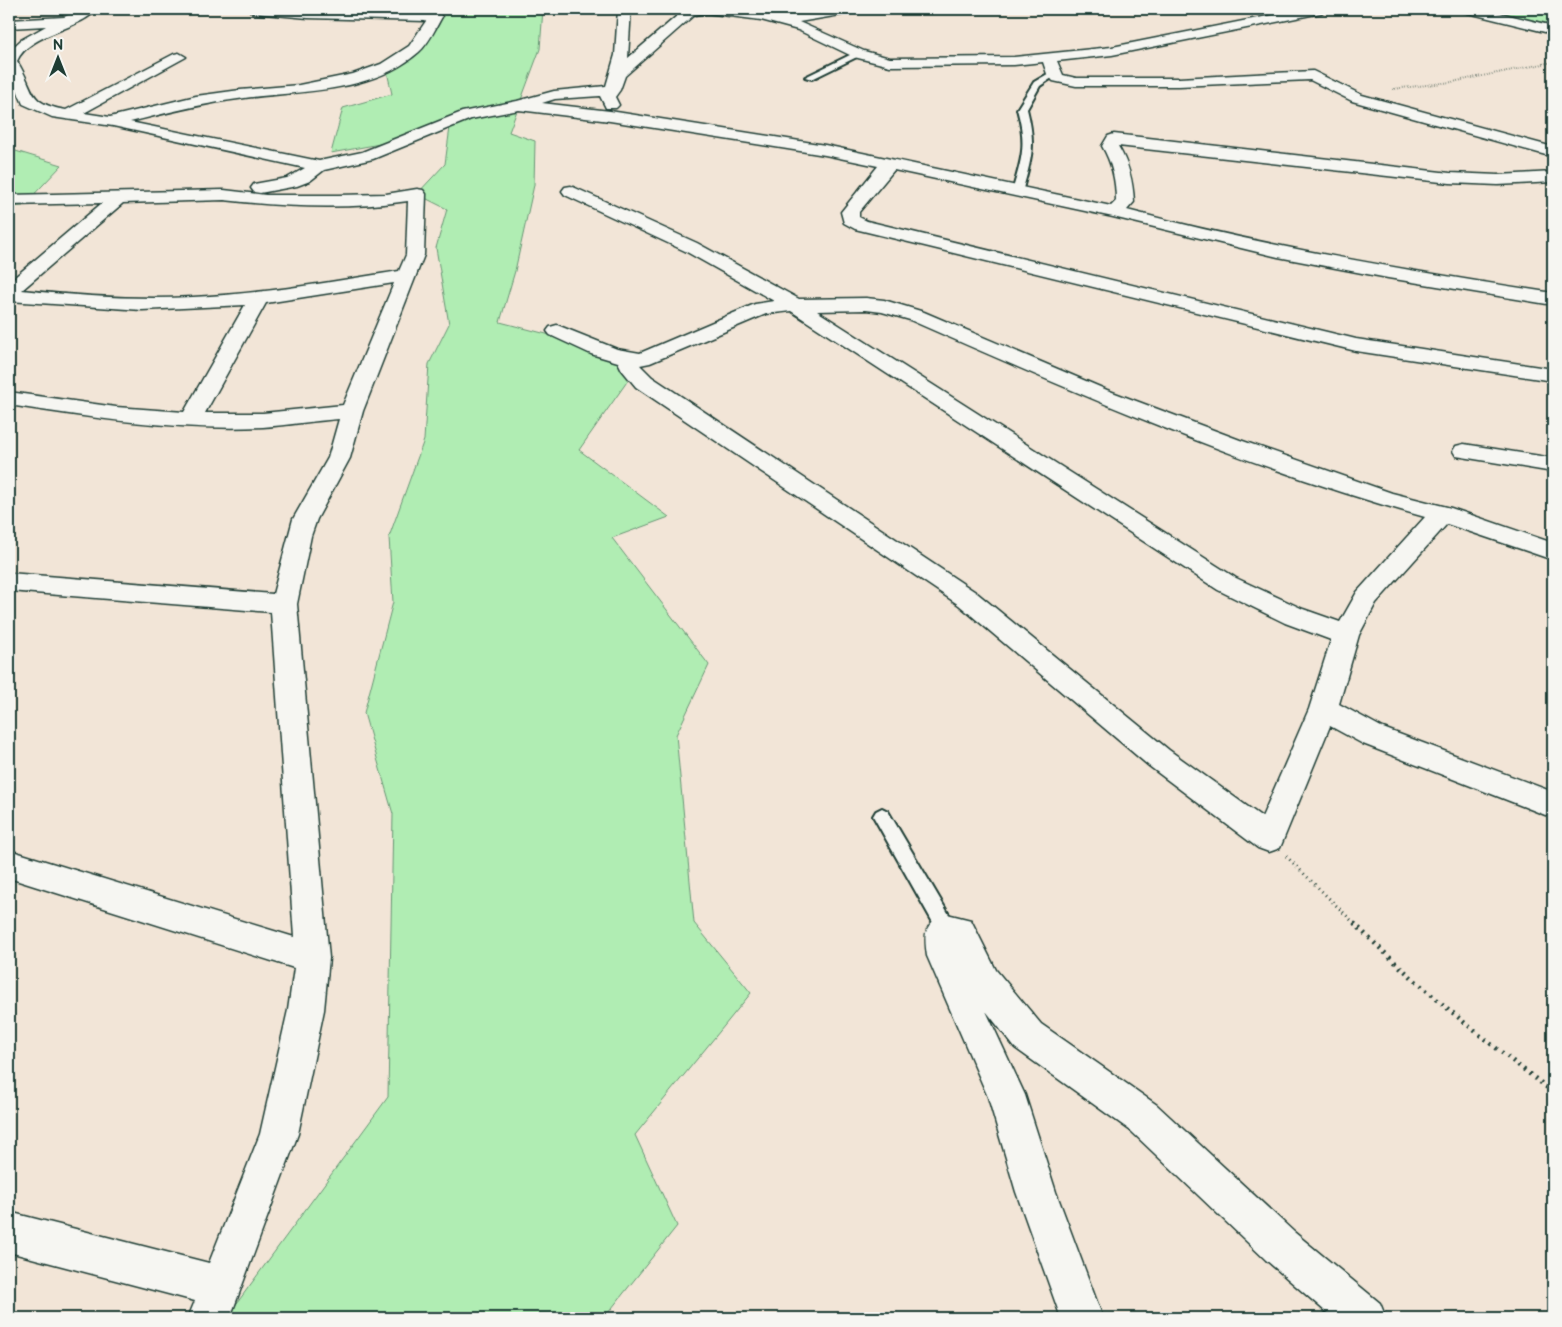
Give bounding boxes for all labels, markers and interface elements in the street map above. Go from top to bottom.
north arrow [32,32,82,82]
text: N [53,37,63,54]

